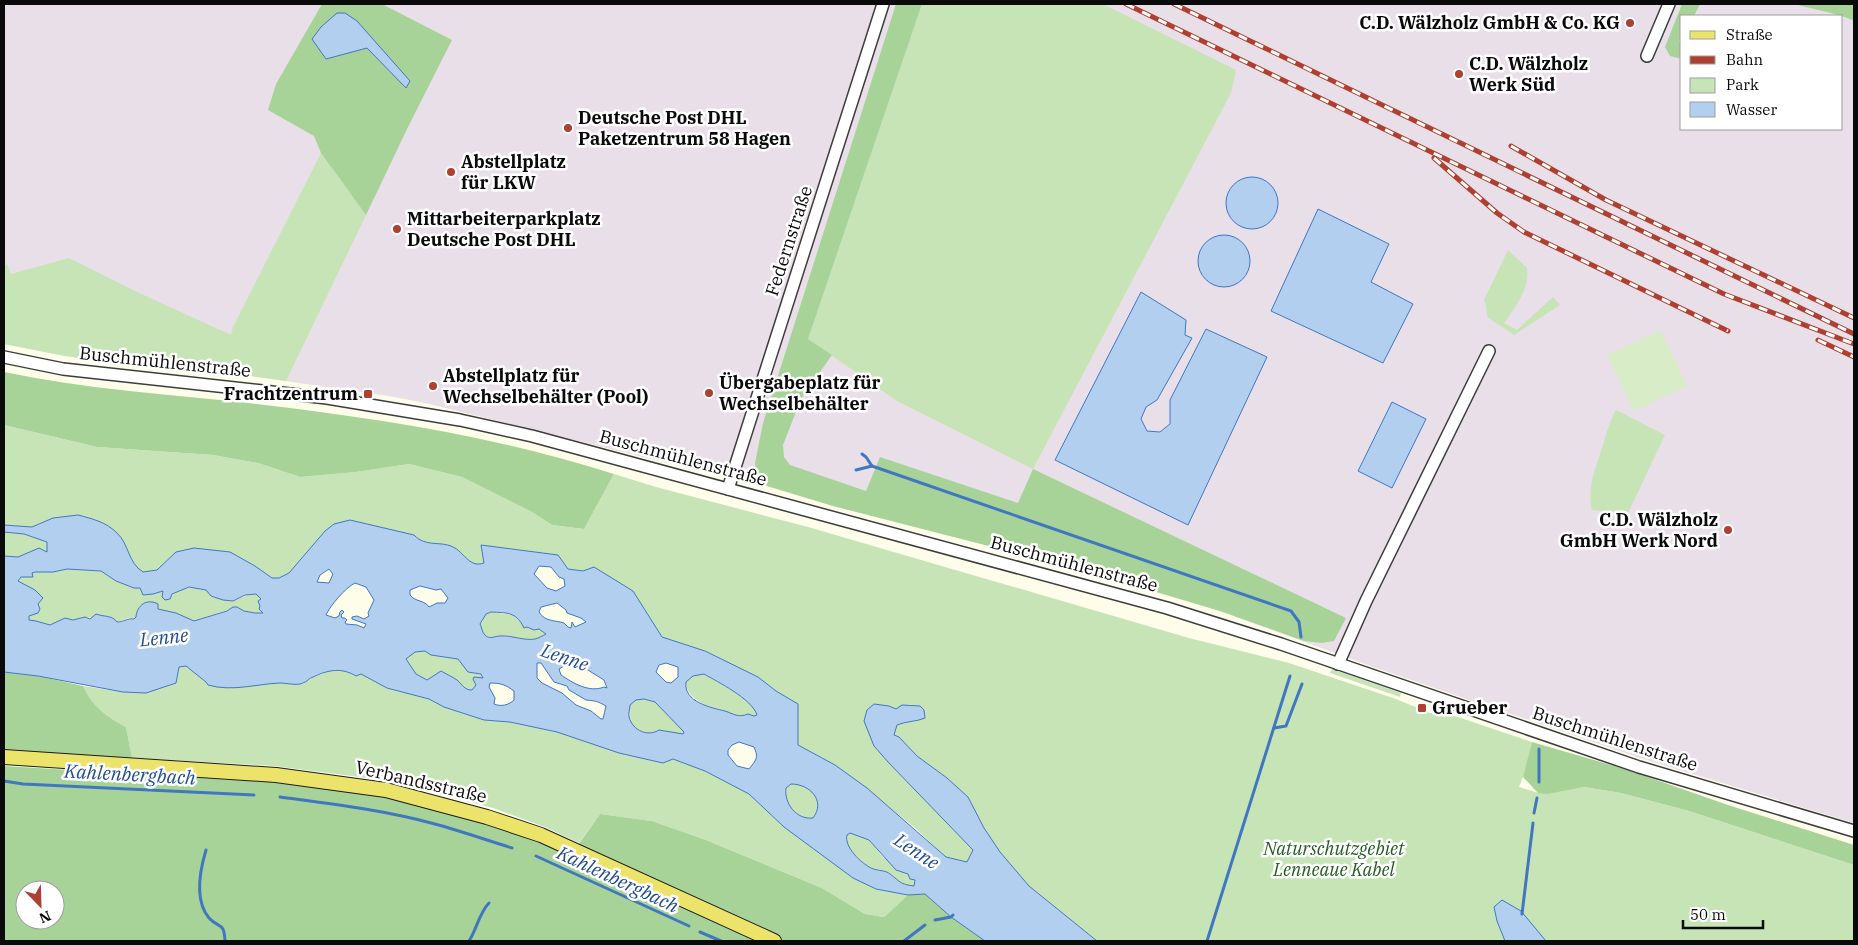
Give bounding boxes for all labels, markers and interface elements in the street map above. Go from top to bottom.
place label: C.D. Wälzholz GmbH & Co. KG [1359,11,1620,34]
legend [1680,15,1843,130]
marker: C.D. Wälzholz GmbH & Co. KG [1624,17,1636,29]
text: Straße [1726,25,1773,44]
text: Bahn [1726,50,1764,69]
place label: C.D. Wälzholz Werk Süd [1469,52,1588,96]
marker: C.D. Wälzholz Werk Süd [1453,68,1465,80]
text: Park [1726,75,1759,94]
text: Wasser [1726,100,1777,119]
place label: Deutsche Post DHL Paketzentrum 58 Hagen [578,106,791,150]
marker: Deutsche Post DHL Paketzentrum 58 Hagen [562,122,574,134]
place label: Abstellplatz für LKW [461,150,566,194]
marker: Abstellplatz für LKW [445,166,457,178]
street label: Federnstraße [760,183,817,299]
place label: Mittarbeiterparkplatz Deutsche Post DHL [407,207,601,251]
marker: Mittarbeiterparkplatz Deutsche Post DHL [391,223,403,235]
street label: Buschmühlenstraße [78,341,252,382]
place label: Abstellplatz für Wechselbehälter (Pool) [443,364,648,408]
place label: Übergabeplatz für Wechselbehälter [719,371,881,415]
marker: Abstellplatz für Wechselbehälter (Pool) [427,380,439,392]
place label: Frachtzentrum [224,382,359,405]
marker: Übergabeplatz für Wechselbehälter [703,387,715,399]
marker: Frachtzentrum [362,388,374,400]
street label: Buschmühlenstraße [597,424,769,491]
place label: C.D. Wälzholz GmbH Werk Nord [1560,508,1718,552]
marker: C.D. Wälzholz GmbH Werk Nord [1722,524,1734,536]
street label: Buschmühlenstraße [988,530,1160,597]
water label: Lenne [138,622,190,652]
water label: Lenne [537,637,592,676]
place label: Grueber [1432,696,1507,719]
street label: Buschmühlenstraße [1530,701,1701,776]
marker: Grueber [1416,702,1428,714]
street label: Verbandsstraße [353,755,489,808]
water label: Kahlenbergbach [63,759,197,789]
water label: Lenne [889,827,944,875]
park label: Naturschutzgebiet Lenneaue Kabel [1263,837,1405,881]
water label: Kahlenbergbach [552,840,683,918]
north arrow [15,880,65,930]
scale bar [1683,898,1763,930]
text: 50 m [1690,905,1726,924]
text: N [36,907,54,927]

